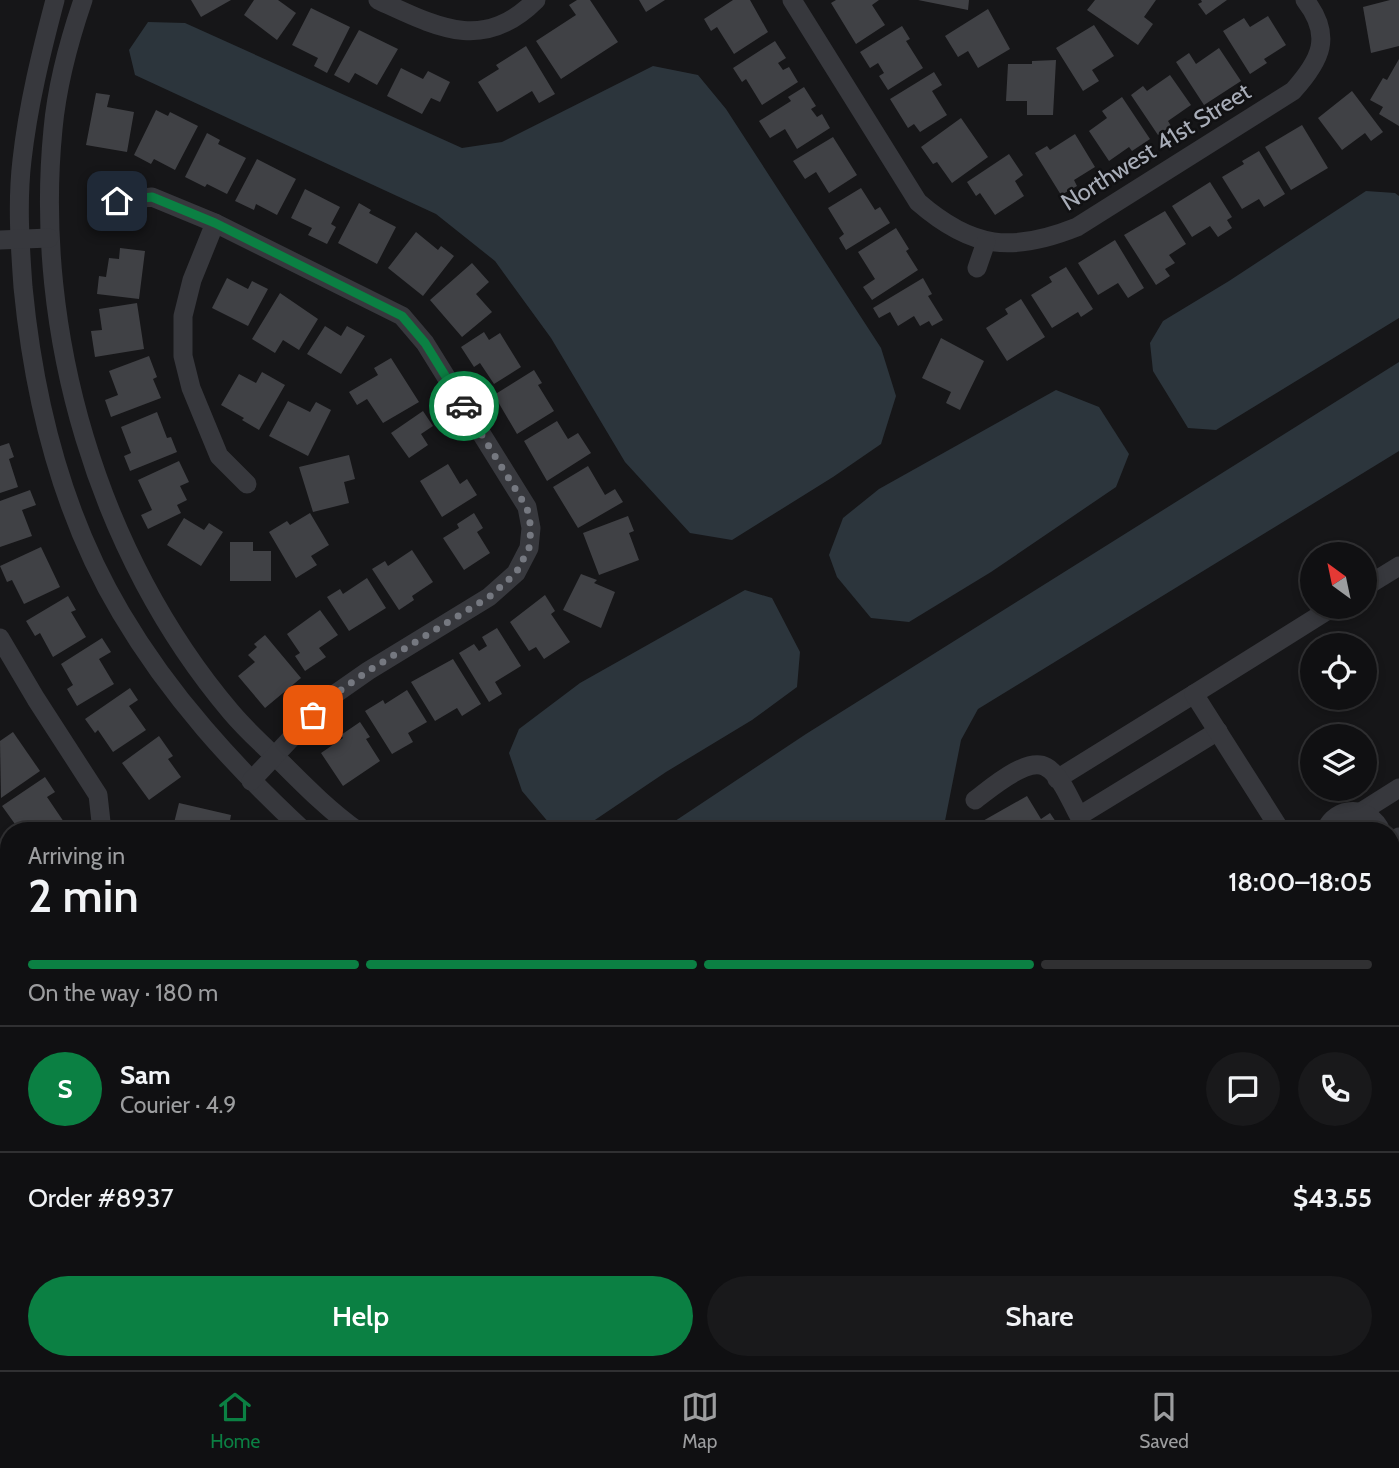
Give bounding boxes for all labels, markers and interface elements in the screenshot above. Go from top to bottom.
street label: Northwest 41st Street [1056,77,1256,217]
pin [87,171,147,231]
icon: home [98,182,136,220]
courier [429,371,499,441]
icon: car [445,387,483,425]
north arrow [1300,542,1377,620]
map controls [1300,542,1377,801]
button: locate [1300,633,1377,710]
pin [283,685,343,745]
icon: bag [294,696,332,734]
button: layers [1300,724,1377,801]
text: Arriving in [28,842,125,870]
text: 18:00–18:05 [1228,866,1372,898]
text: 2 min [28,868,139,924]
text: On the way · 180 m [28,979,218,1007]
button: chat [1206,1052,1280,1126]
button: phone [1298,1052,1372,1126]
text: Sam [120,1059,171,1091]
text: S [57,1073,73,1105]
text: Courier · 4.9 [120,1091,236,1119]
text: Order #8937 [28,1182,174,1214]
text: $43.55 [1293,1182,1372,1214]
button: Help [28,1276,693,1356]
button: Share [707,1276,1372,1356]
tab: Home [210,1388,260,1453]
tab: Map [681,1388,719,1453]
tab: Saved [1139,1388,1189,1453]

